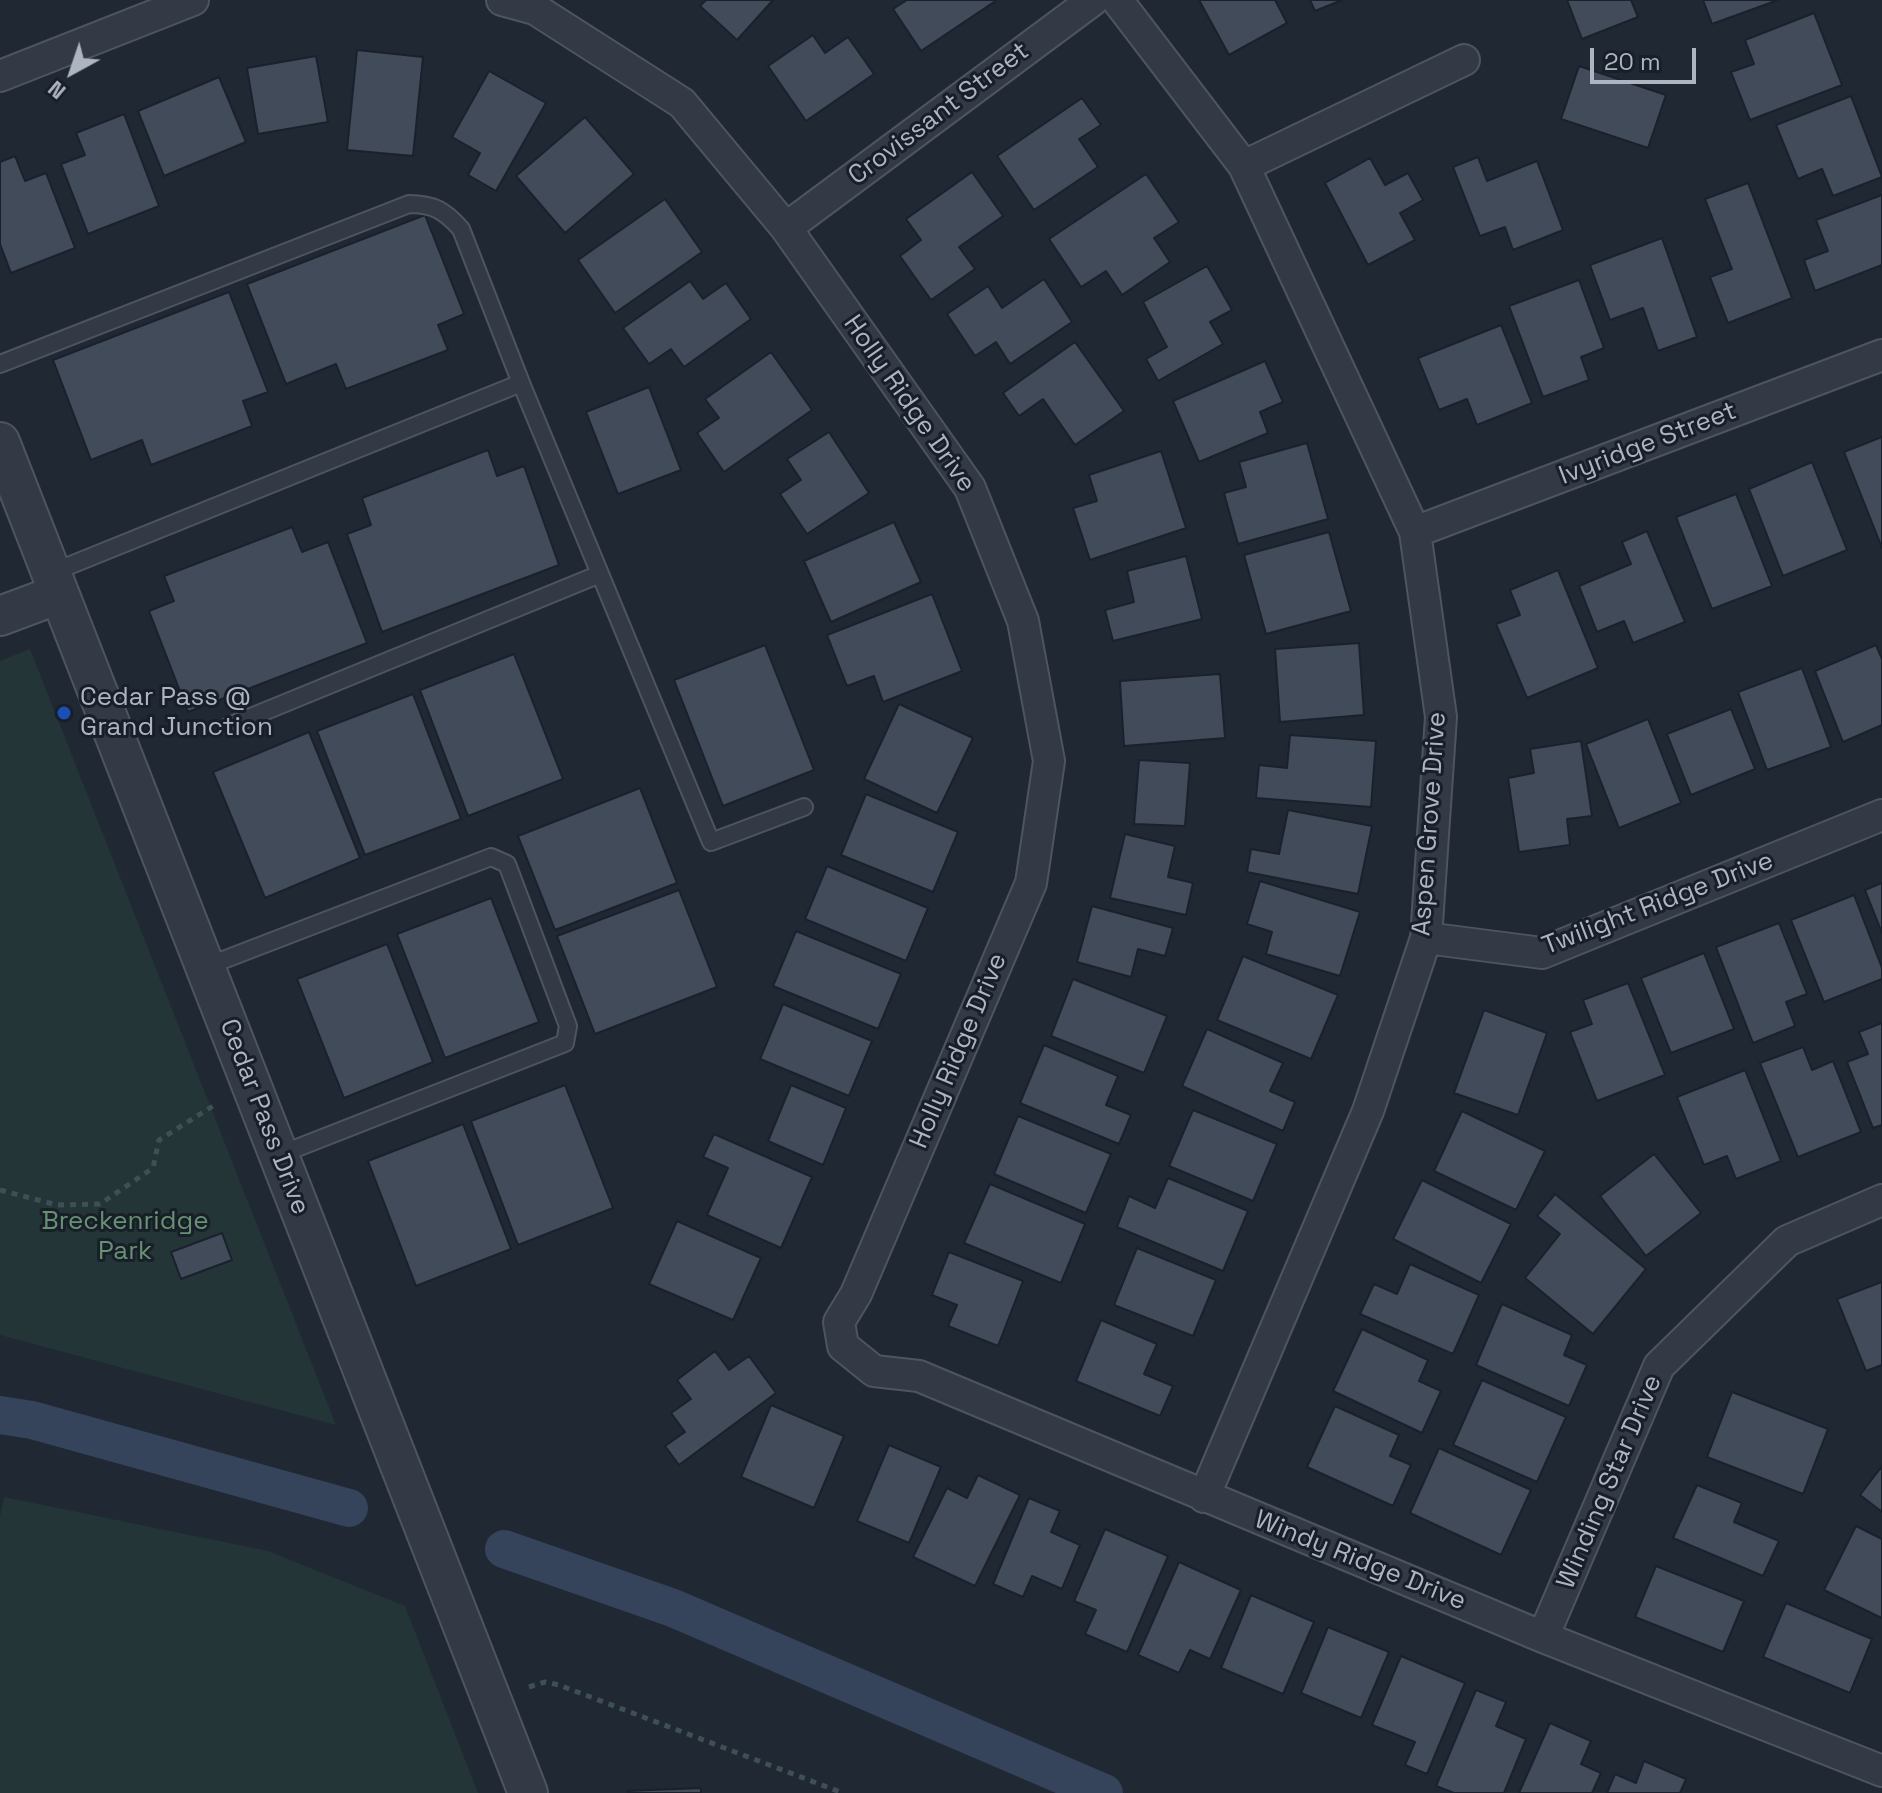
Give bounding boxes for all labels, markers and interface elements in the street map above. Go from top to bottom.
north arrow [32,32,112,112]
scale bar [1594,32,1700,82]
street label: Crovissant Street [843,36,1035,192]
text: 20 m [1604,46,1661,77]
text: N [42,75,71,106]
street label: Holly Ridge Drive [836,309,982,499]
street label: Ivyridge Street [1555,396,1741,492]
place label: Cedar Pass @ Grand Junction [80,682,273,744]
marker: Cedar Pass @ Grand Junction [55,704,73,722]
street label: Aspen Grove Drive [1407,711,1453,937]
street label: Twilight Ridge Drive [1538,846,1778,962]
street label: Holly Ridge Drive [904,949,1014,1153]
street label: Cedar Pass Drive [212,1015,316,1219]
park label: Breckenridge Park [41,1206,209,1268]
street label: Winding Star Drive [1551,1370,1669,1594]
street label: Windy Ridge Drive [1250,1504,1470,1618]

